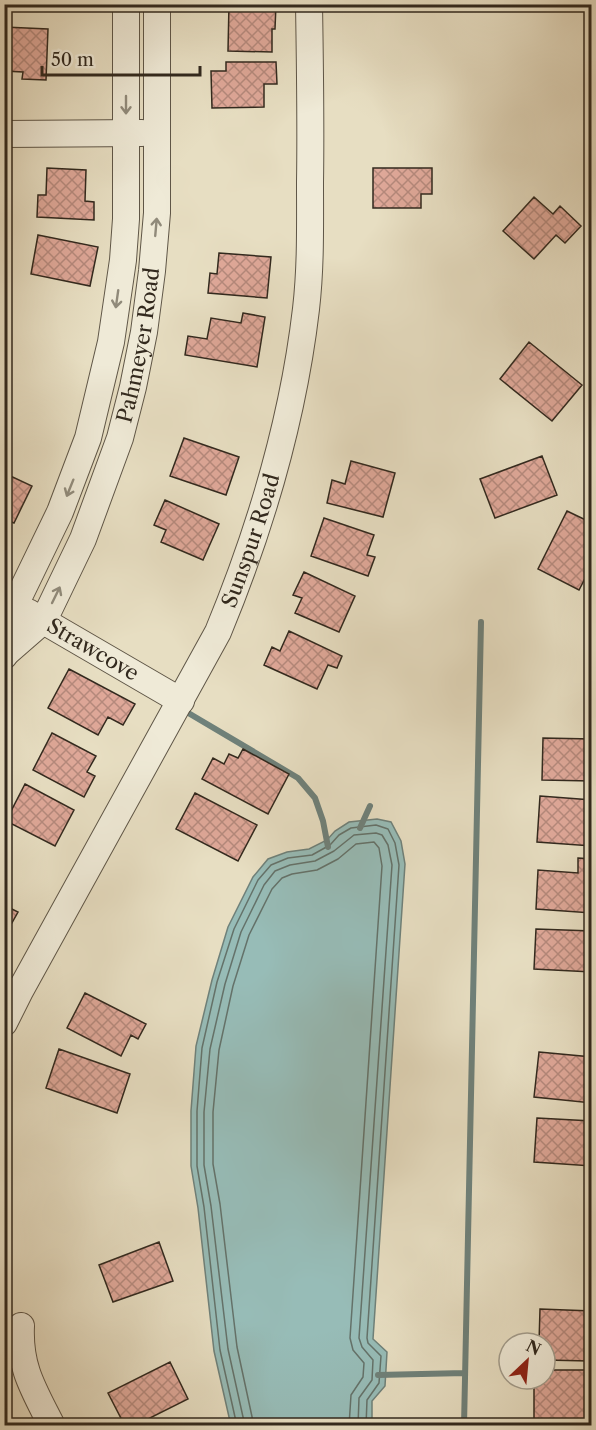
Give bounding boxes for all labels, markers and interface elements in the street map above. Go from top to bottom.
scale bar [42,39,200,77]
text: 50 m [51,49,94,71]
one-way arrow [120,94,132,114]
one-way arrow [151,218,162,237]
street label: Pahmeyer Road [111,266,164,425]
one-way arrow [111,289,122,309]
street label: Sunspur Road [216,471,285,611]
one-way arrow [64,478,75,497]
one-way arrow [51,586,62,604]
street label: Strawcove [43,613,143,686]
north arrow [497,1331,557,1391]
text: N [523,1335,544,1360]

